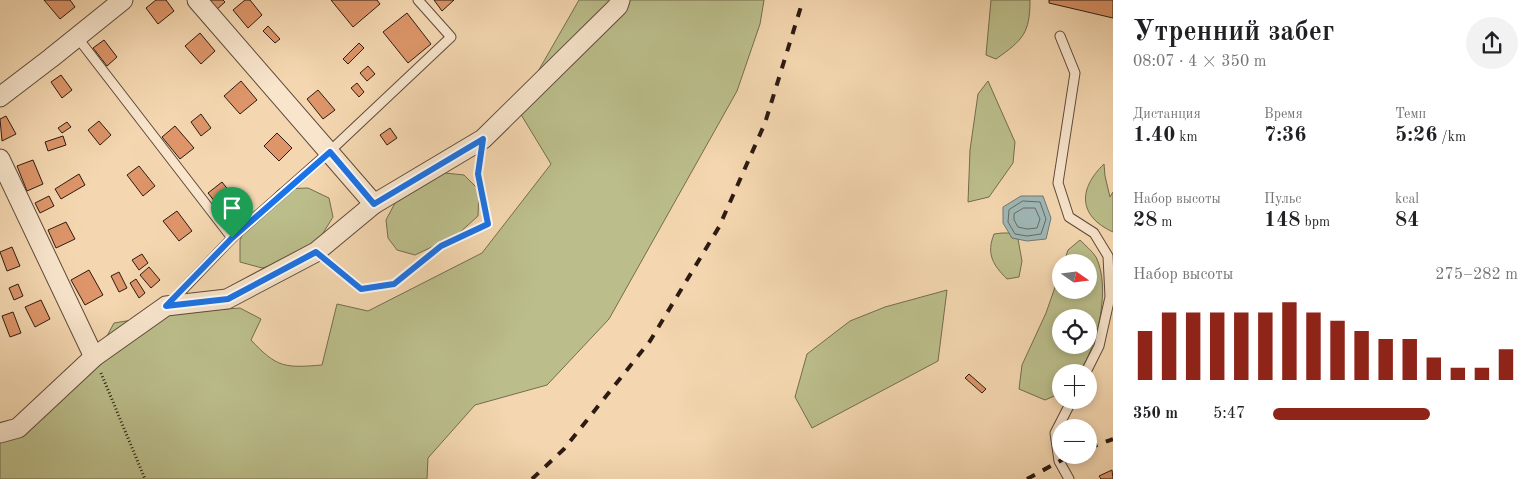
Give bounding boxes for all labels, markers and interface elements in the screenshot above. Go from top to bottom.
button: share [1466,17,1518,69]
text: Утренний забег [1133,19,1334,47]
text: 08:07 · 4 × 350 m [1133,54,1266,70]
text: Дистанция [1133,107,1201,121]
text: Время [1264,107,1303,121]
text: Темп [1395,107,1426,121]
text: 1.40 [1133,125,1175,146]
text: 7:36 [1264,125,1306,146]
text: 5:26 [1395,125,1437,146]
text: km [1175,130,1198,144]
text: /km [1437,130,1466,144]
pin [211,187,253,238]
text: Набор высоты [1133,192,1221,206]
text: Пульс [1264,192,1301,206]
text: kcal [1395,192,1419,206]
icon: arrive [218,194,246,222]
text: 28 [1133,210,1157,231]
text: 148 [1264,210,1301,231]
text: 84 [1395,210,1419,231]
text: m [1157,215,1172,229]
text: bpm [1301,215,1330,229]
north arrow [1052,254,1098,299]
map controls [1052,254,1097,464]
text: Набор высоты [1133,267,1233,283]
text: 275–282 m [1435,267,1518,283]
button: locate [1052,309,1097,354]
button: + [1052,364,1097,409]
text: 350 m [1133,406,1178,422]
text: 5:47 [1213,406,1245,422]
button: − [1052,419,1097,464]

